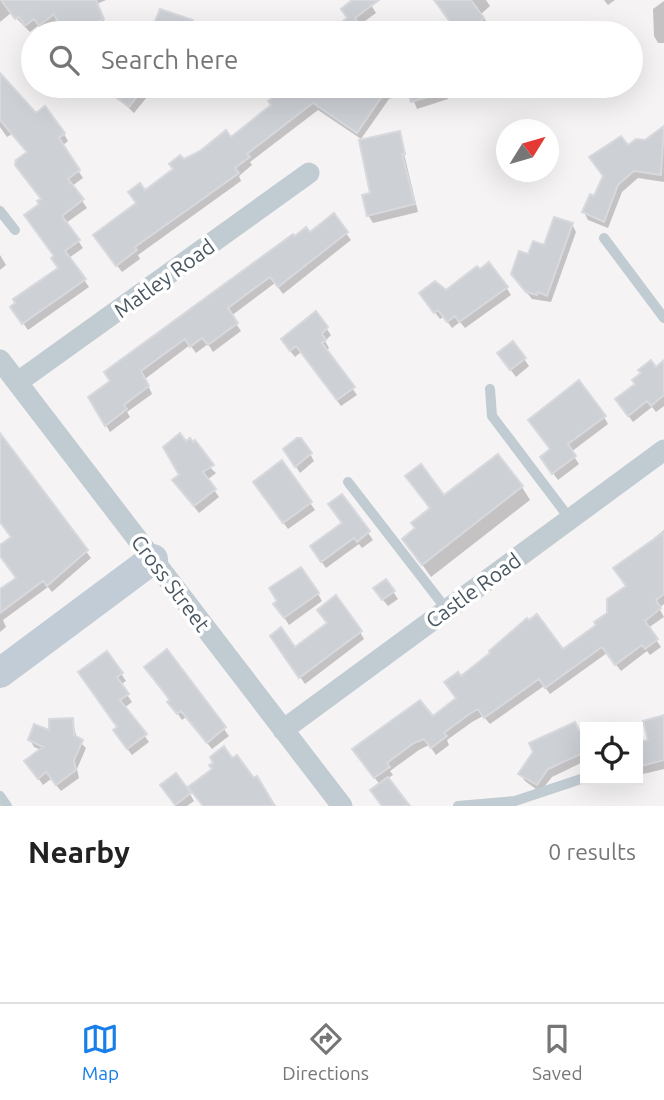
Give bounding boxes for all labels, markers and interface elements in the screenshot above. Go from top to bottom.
search box [21,21,643,98]
icon: search [45,41,83,79]
text: Search here [101,45,238,74]
north arrow [496,119,559,182]
street label: Matley Road [109,234,219,322]
street label: Cross Street [127,530,215,636]
street label: Castle Road [421,548,525,632]
map controls [580,722,643,785]
button: locate [580,722,643,785]
text: Nearby [28,835,130,869]
text: 0 results [548,839,636,864]
tab: Map [81,1020,119,1084]
tab: Directions [282,1020,369,1084]
tab: Saved [532,1020,583,1084]

